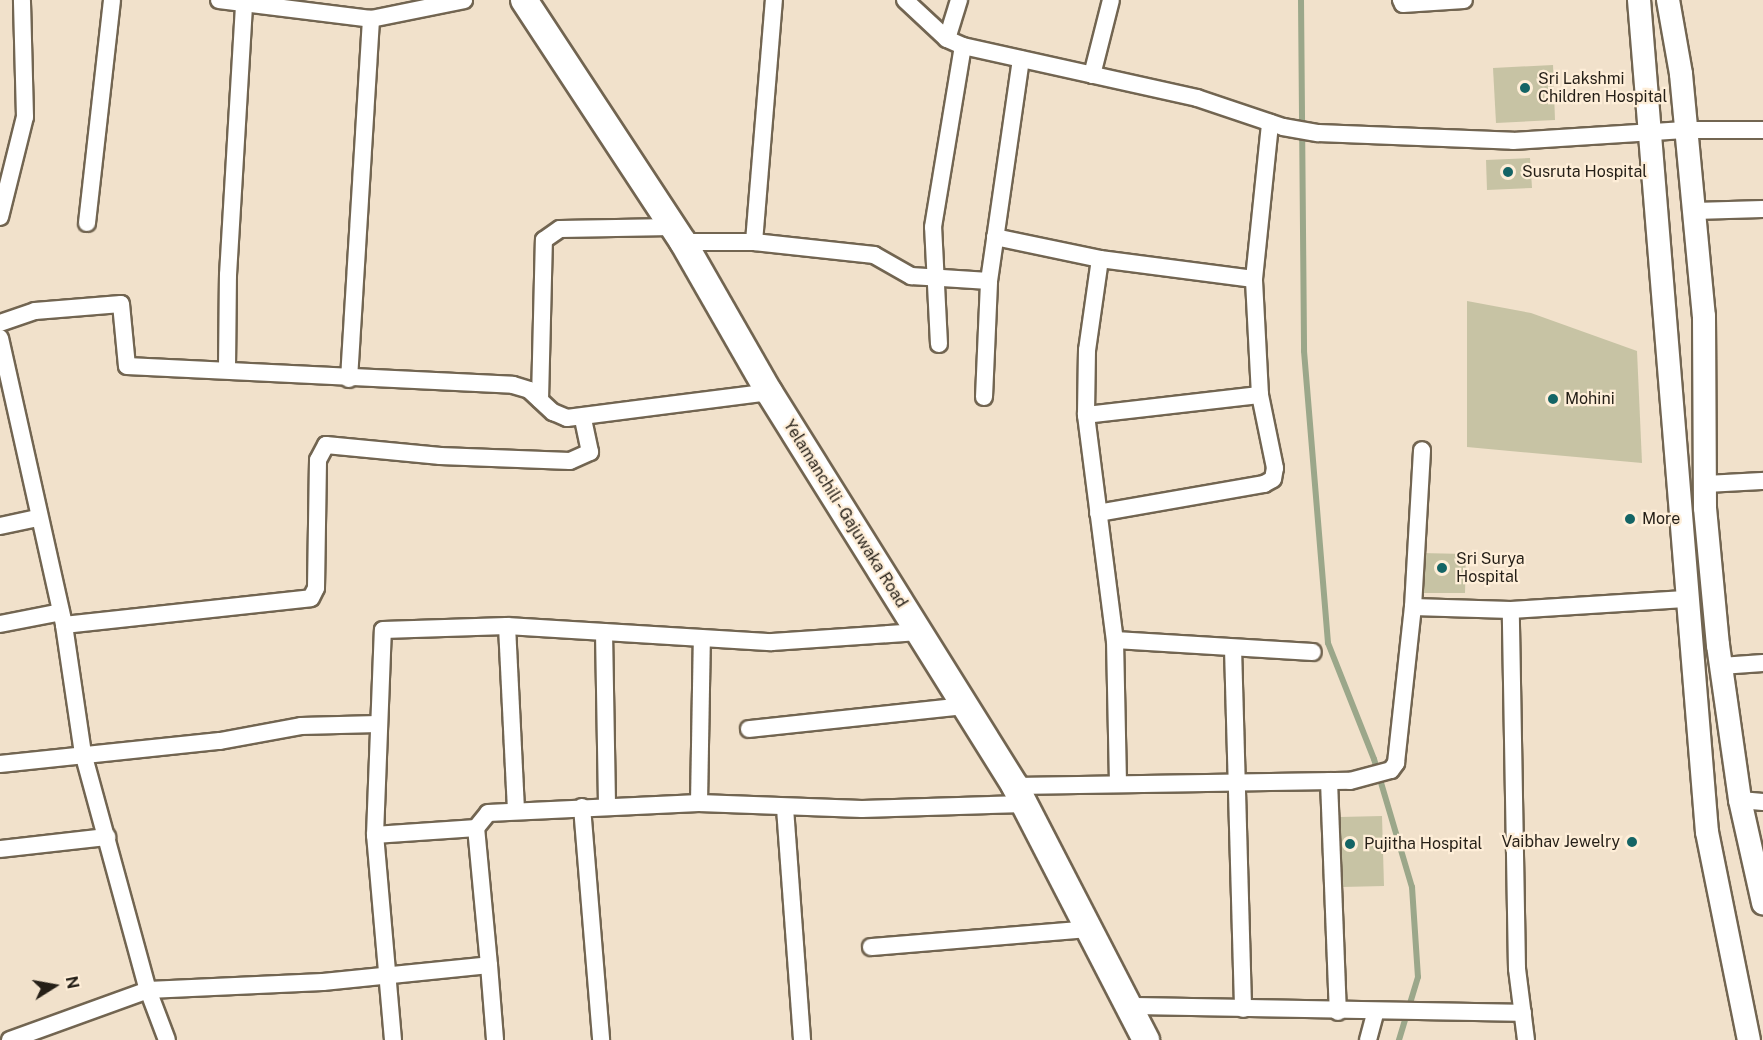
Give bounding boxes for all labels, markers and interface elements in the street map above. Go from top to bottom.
place label: Sri Lakshmi Children Hospital [1538,69,1667,107]
marker: Sri Lakshmi Children Hospital [1516,79,1534,97]
place label: Susruta Hospital [1522,162,1647,182]
marker: Susruta Hospital [1499,163,1517,181]
place label: Mohini [1565,389,1615,409]
marker: Mohini [1546,392,1560,406]
street label: Yelamanchili - Gajuwaka Road [778,415,912,613]
place label: More [1642,509,1680,529]
marker: More [1623,512,1637,526]
place label: Sri Surya Hospital [1456,549,1525,587]
marker: Sri Surya Hospital [1433,559,1451,577]
place label: Vaibhav Jewelry [1501,832,1620,852]
place label: Pujitha Hospital [1364,834,1482,854]
marker: Pujitha Hospital [1341,835,1359,853]
marker: Vaibhav Jewelry [1625,835,1639,849]
north arrow [24,956,84,1016]
text: N [62,975,83,990]

